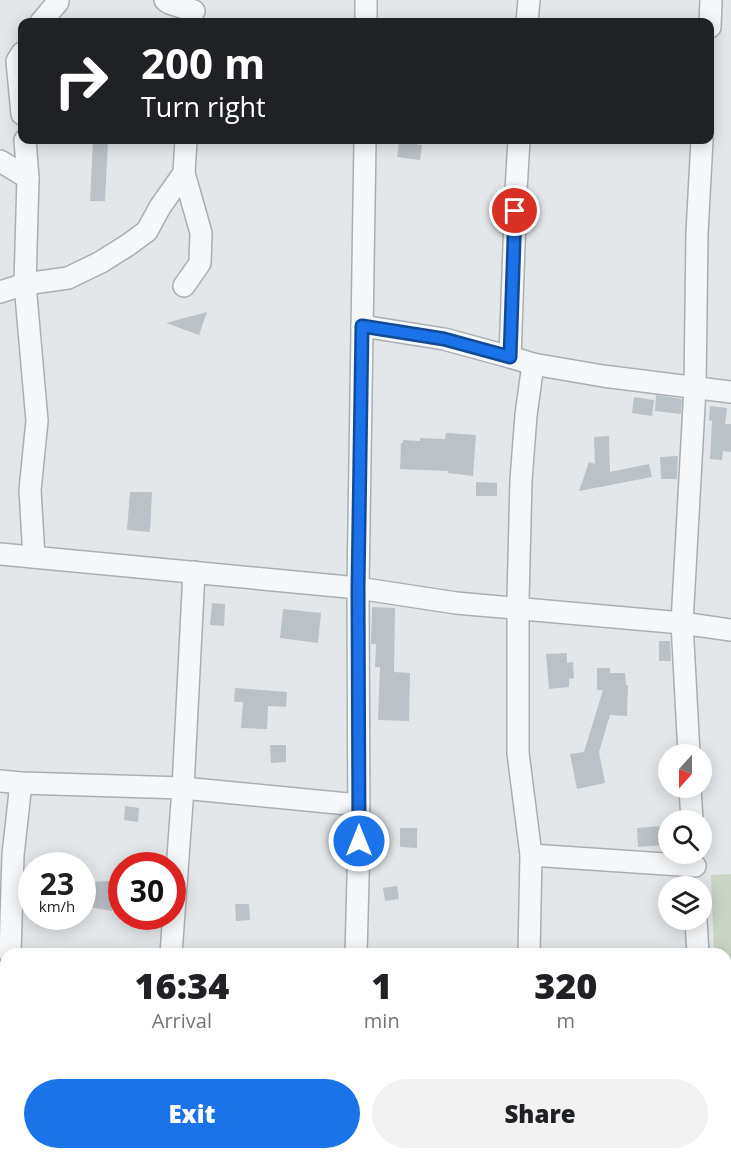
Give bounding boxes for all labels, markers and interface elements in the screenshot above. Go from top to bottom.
text: 200 m [141,34,265,91]
icon: right [42,42,120,120]
text: Turn right [141,88,266,125]
pin [489,185,540,236]
icon: arrive [498,194,531,227]
north arrow [658,744,712,798]
map controls [658,744,712,930]
position arrow [327,809,391,873]
button: search [658,810,712,864]
speed limit sign: 30 [108,852,186,930]
text: 23 [40,863,74,904]
button: layers [658,876,712,930]
text: km/h [39,896,75,916]
text: 16:34 [135,961,229,1010]
text: 1 [371,961,392,1010]
text: 320 [534,961,597,1010]
text: Arrival [152,1007,212,1034]
text: min [364,1007,400,1034]
text: m [557,1007,575,1034]
button: Exit [24,1079,360,1148]
button: Share [372,1079,708,1148]

